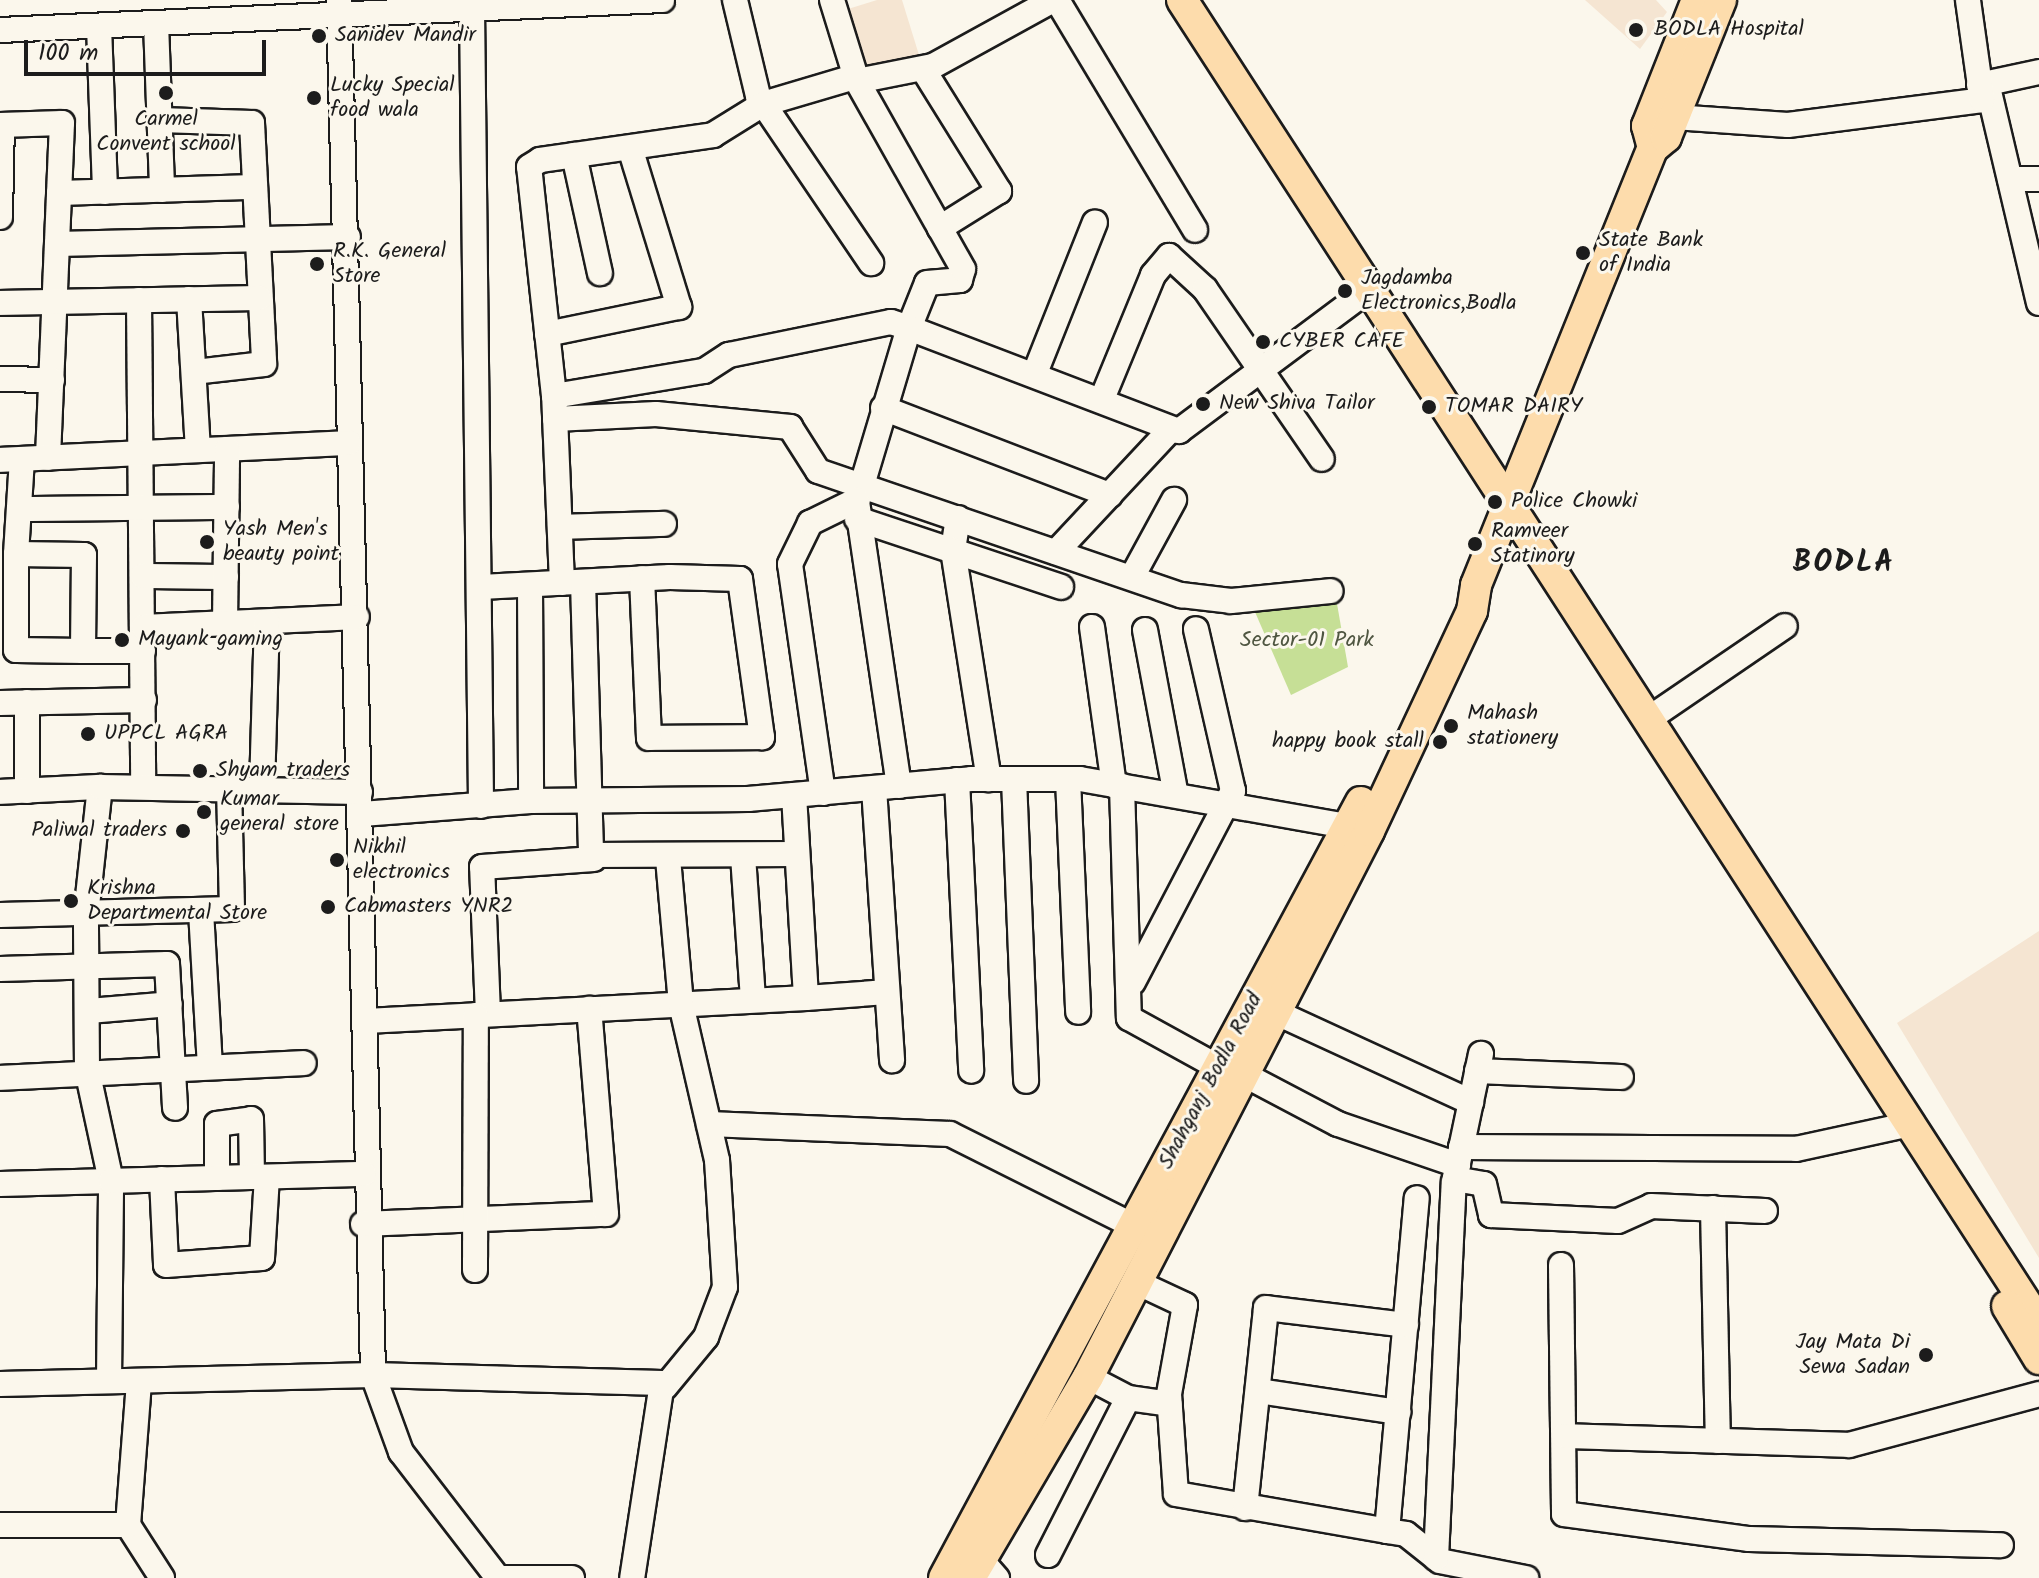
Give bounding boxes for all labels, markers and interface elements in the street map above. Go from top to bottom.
place label: BODLA Hospital [1654,17,1804,43]
marker: BODLA Hospital [1625,19,1647,41]
place label: Sanidev Mandir [335,23,476,49]
scale bar [28,24,270,74]
marker: Sanidev Mandir [310,27,328,45]
text: 100 m [38,34,98,73]
place label: Lucky Special food wala [330,72,455,124]
marker: Carmel Convent school [157,84,175,102]
marker: Lucky Special food wala [305,89,323,107]
place label: Carmel Convent school [96,106,236,158]
place label: State Bank of India [1599,227,1703,278]
place label: R.K. General Store [333,238,446,290]
marker: State Bank of India [1574,244,1592,262]
marker: R.K. General Store [308,255,326,273]
place label: Jagdamba Electronics,Bodla [1361,265,1517,316]
marker: Jagdamba Electronics,Bodla [1336,282,1354,300]
place label: CYBER CAFE [1279,329,1404,355]
marker: CYBER CAFE [1254,333,1272,351]
place label: New Shiva Tailor [1219,391,1375,417]
place label: TOMAR DAIRY [1445,394,1583,420]
marker: New Shiva Tailor [1194,395,1212,413]
marker: TOMAR DAIRY [1420,398,1438,416]
place label: Police Chowki [1511,489,1637,515]
marker: Police Chowki [1486,493,1504,511]
place label: Yash Men's beauty point [223,516,339,568]
place label: Ramveer Statinory [1491,518,1575,570]
marker: Yash Men's beauty point [198,533,216,551]
marker: Ramveer Statinory [1466,535,1484,553]
district label: BODLA [1793,545,1895,581]
place label: Mayank gaming [138,627,283,653]
park label: Sector-01 Park [1240,628,1374,654]
marker: Mayank gaming [113,631,131,649]
place label: Mahash stationery [1467,700,1558,752]
marker: Mahash stationery [1442,717,1460,735]
place label: UPPCL AGRA [104,721,228,747]
marker: UPPCL AGRA [79,725,97,743]
place label: happy book stall [1272,729,1424,755]
marker: happy book stall [1431,733,1449,751]
place label: Shyam traders [216,758,350,784]
marker: Shyam traders [191,762,209,780]
place label: Kumar general store [220,786,339,838]
marker: Kumar general store [195,803,213,821]
place label: Paliwal traders [31,818,167,844]
marker: Paliwal traders [174,822,192,840]
place label: Nikhil electronics [353,834,450,886]
marker: Nikhil electronics [328,851,346,869]
place label: Krishna Departmental Store [87,875,267,926]
marker: Krishna Departmental Store [62,892,80,910]
place label: Cabmasters YNR2 [344,894,513,920]
marker: Cabmasters YNR2 [319,898,337,916]
street label: Shahganj Bodla Road [1153,988,1269,1174]
place label: Jay Mata Di Sewa Sadan [1795,1329,1910,1380]
marker: Jay Mata Di Sewa Sadan [1917,1346,1935,1364]

